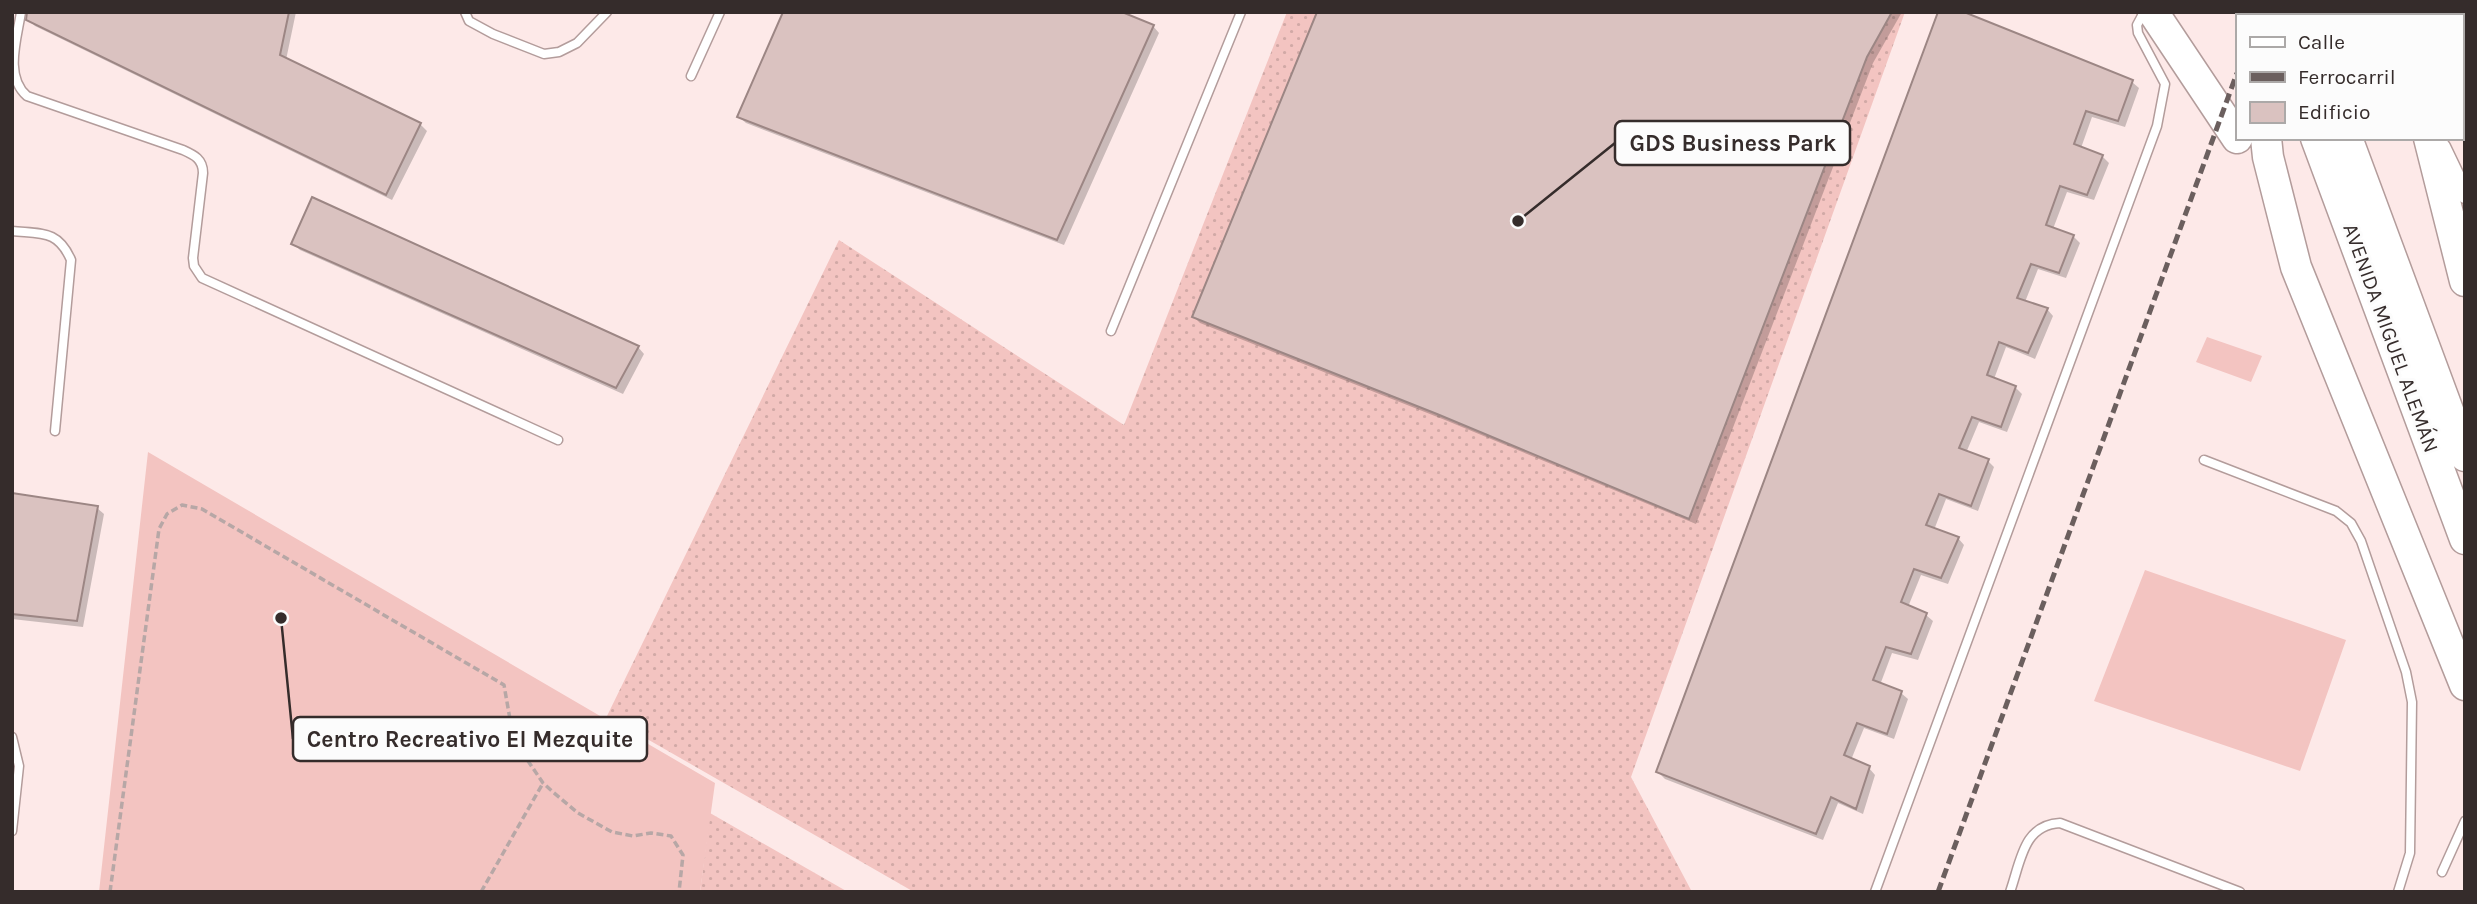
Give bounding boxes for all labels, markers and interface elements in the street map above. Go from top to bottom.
legend [2236,14,2463,140]
text: Calle [2298,30,2345,54]
text: Ferrocarril [2298,65,2396,89]
text: Edificio [2298,100,2371,124]
callout: GDS Business Park [1615,121,1850,165]
text: GDS Business Park [1630,130,1837,157]
street label: AVENIDA MIGUEL ALEMÁN [2338,220,2444,456]
callout: Centro Recreativo El Mezquite [293,717,647,761]
text: Centro Recreativo El Mezquite [307,726,633,753]

